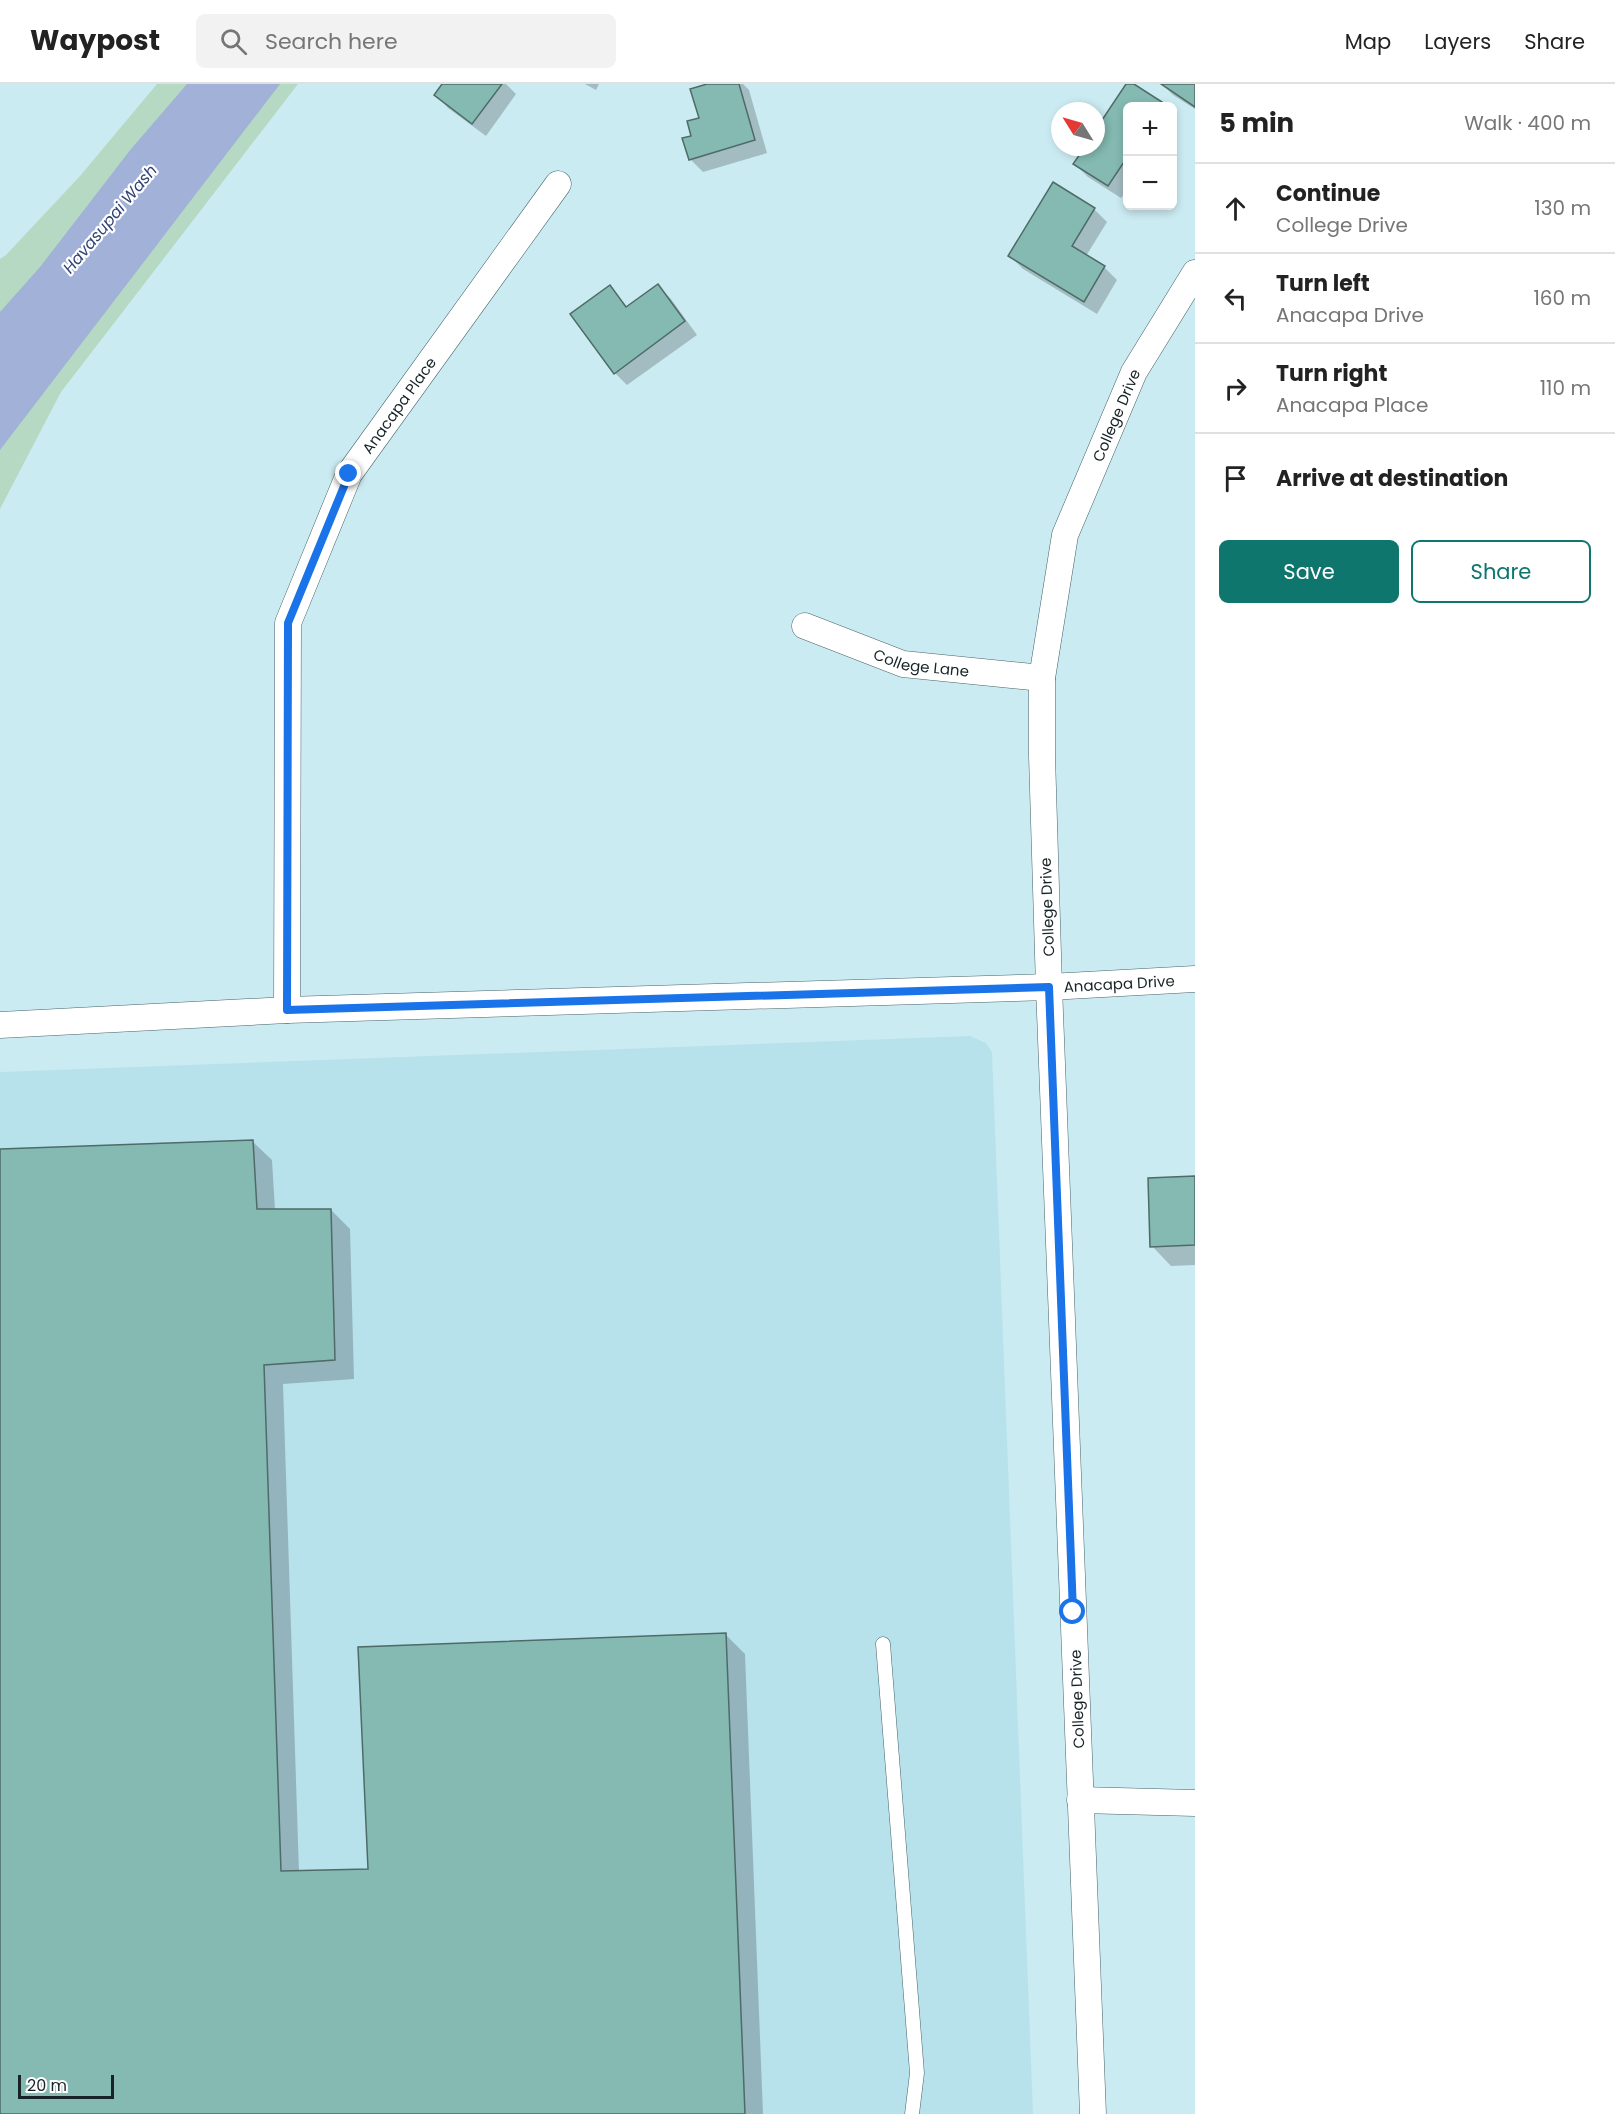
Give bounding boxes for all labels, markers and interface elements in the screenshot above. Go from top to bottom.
search box [196,14,616,68]
text: Waypost [30,21,160,60]
icon: search [217,25,250,58]
text: Search here [265,26,398,57]
text: Map [1345,27,1391,56]
text: Layers [1424,27,1491,56]
text: Share [1524,27,1585,56]
north arrow [1051,102,1105,156]
map controls [1123,102,1177,210]
button: + [1123,102,1177,156]
text: 5 min [1219,105,1294,141]
text: Walk · 400 m [1464,109,1591,137]
button: − [1123,156,1177,210]
water label: Havasupai Wash [58,160,162,278]
text: Continue [1276,178,1380,209]
icon: ahead [1219,192,1252,225]
text: 130 m [1534,194,1591,222]
text: College Drive [1276,211,1408,239]
text: Turn left [1276,268,1370,299]
icon: left [1219,282,1252,315]
text: 160 m [1533,284,1591,312]
text: Anacapa Drive [1276,301,1424,329]
street label: Anacapa Place [357,353,441,458]
text: Turn right [1276,358,1387,389]
street label: College Drive [1087,365,1145,465]
icon: right [1219,372,1252,405]
text: 110 m [1540,374,1591,402]
text: Anacapa Place [1276,391,1428,419]
route end [335,460,361,486]
icon: arrive [1219,462,1252,495]
text: Arrive at destination [1276,463,1508,494]
button: Save [1219,540,1399,603]
button: Share [1411,540,1591,603]
street label: College Lane [871,643,970,681]
street label: College Drive [1035,857,1059,957]
street label: Anacapa Drive [1063,970,1175,997]
route start [1059,1598,1085,1624]
street label: College Drive [1065,1649,1089,1749]
scale bar [18,2072,114,2100]
text: 20 m [27,2074,67,2097]

